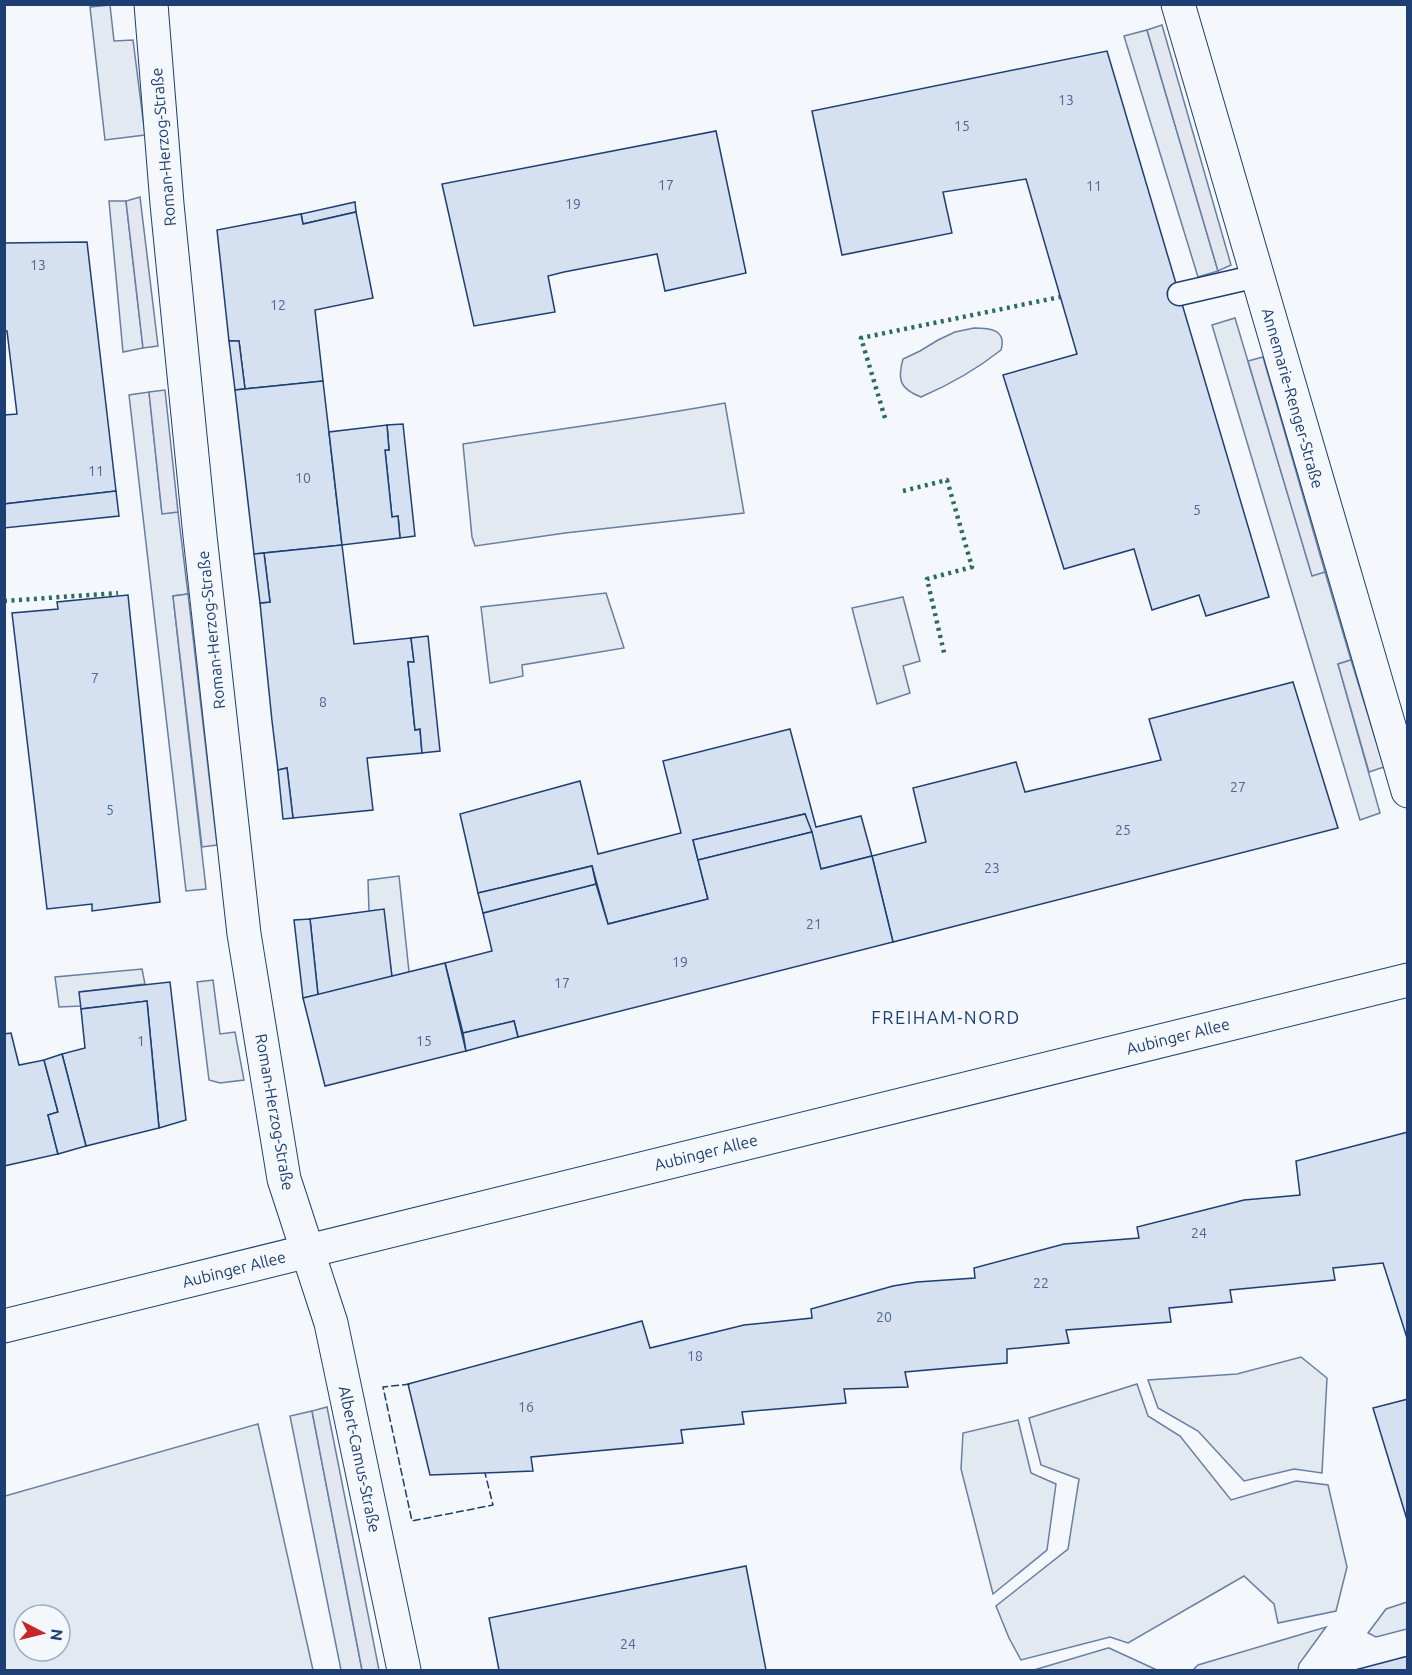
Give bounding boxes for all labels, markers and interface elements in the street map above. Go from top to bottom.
street label: Roman-Herzog-Straße [147,67,179,227]
house number: 13 [1058,92,1074,108]
house number: 15 [954,118,970,134]
house number: 17 [658,177,674,193]
house number: 11 [1086,178,1102,194]
house number: 19 [565,196,581,212]
house number: 13 [30,257,46,273]
house number: 12 [270,297,286,313]
street label: Annemarie-Renger-Straße [1259,306,1327,490]
house number: 11 [88,463,104,479]
house number: 10 [295,470,311,486]
house number: 5 [1193,502,1201,518]
street label: Roman-Herzog-Straße [194,550,228,710]
house number: 7 [91,670,99,686]
house number: 8 [319,694,327,710]
house number: 27 [1230,779,1246,795]
house number: 5 [106,802,114,818]
house number: 25 [1115,822,1131,838]
house number: 23 [984,860,1000,876]
house number: 21 [806,916,822,932]
house number: 19 [672,954,688,970]
house number: 17 [554,975,570,991]
district label: FREIHAM-NORD [871,1007,1021,1027]
street label: Aubinger Allee [1124,1014,1232,1058]
street label: Roman-Herzog-Straße [252,1032,298,1192]
house number: 1 [137,1033,145,1049]
house number: 15 [416,1033,432,1049]
street label: Aubinger Allee [652,1130,760,1174]
house number: 24 [1191,1225,1207,1241]
street label: Aubinger Allee [180,1247,288,1291]
house number: 22 [1033,1275,1049,1291]
house number: 20 [876,1309,892,1325]
house number: 18 [687,1348,703,1364]
street label: Albert-Camus-Straße [336,1384,384,1534]
house number: 16 [518,1399,534,1415]
north arrow [12,1603,72,1663]
text: N [47,1628,67,1642]
house number: 24 [620,1636,636,1652]

